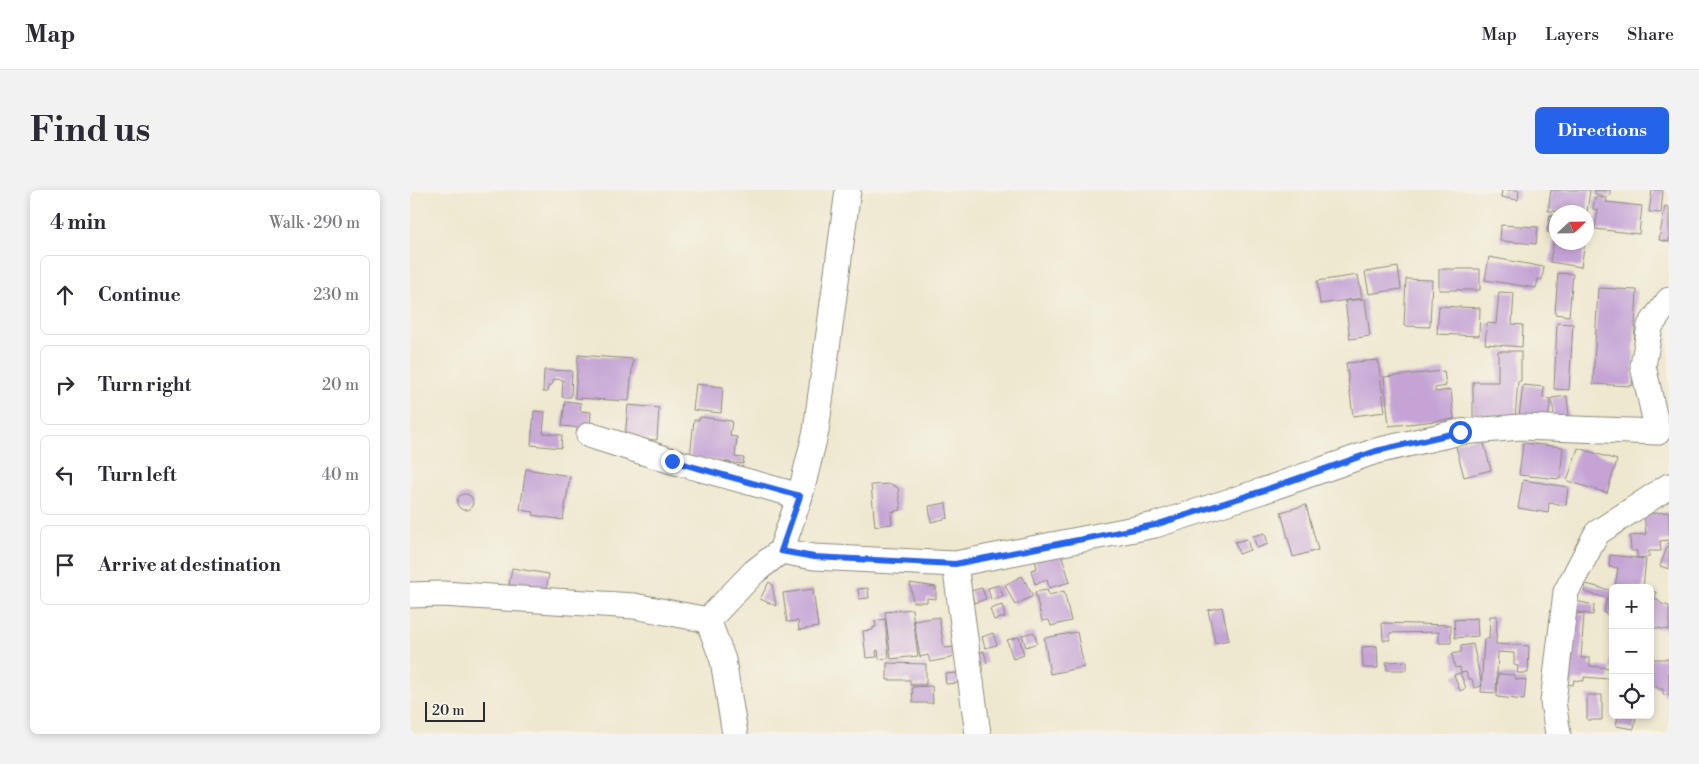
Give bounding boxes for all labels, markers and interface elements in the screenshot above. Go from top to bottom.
text: Map [25,20,75,50]
text: Map [1482,23,1517,46]
text: Layers [1545,23,1599,46]
text: Share [1627,23,1674,46]
button: Directions [1535,107,1669,154]
text: Find us [30,109,150,152]
north arrow [1549,205,1594,250]
text: 4 min [50,210,106,236]
text: Walk · 290 m [269,213,360,233]
icon: ahead [51,281,79,309]
text: Continue [98,283,181,307]
text: 230 m [313,285,359,305]
icon: right [51,371,79,399]
text: Turn right [98,373,191,397]
text: 20 m [322,375,359,395]
route start [1449,421,1472,444]
route end [661,450,684,473]
icon: left [51,461,79,489]
text: Turn left [98,463,177,487]
text: 40 m [322,465,359,485]
icon: arrive [51,551,79,579]
text: Arrive at destination [98,553,281,577]
map controls [1609,584,1654,719]
button: + [1609,584,1654,629]
button: − [1609,629,1654,674]
button: locate [1609,674,1654,719]
scale bar [425,699,485,722]
text: 20 m [432,702,464,720]

